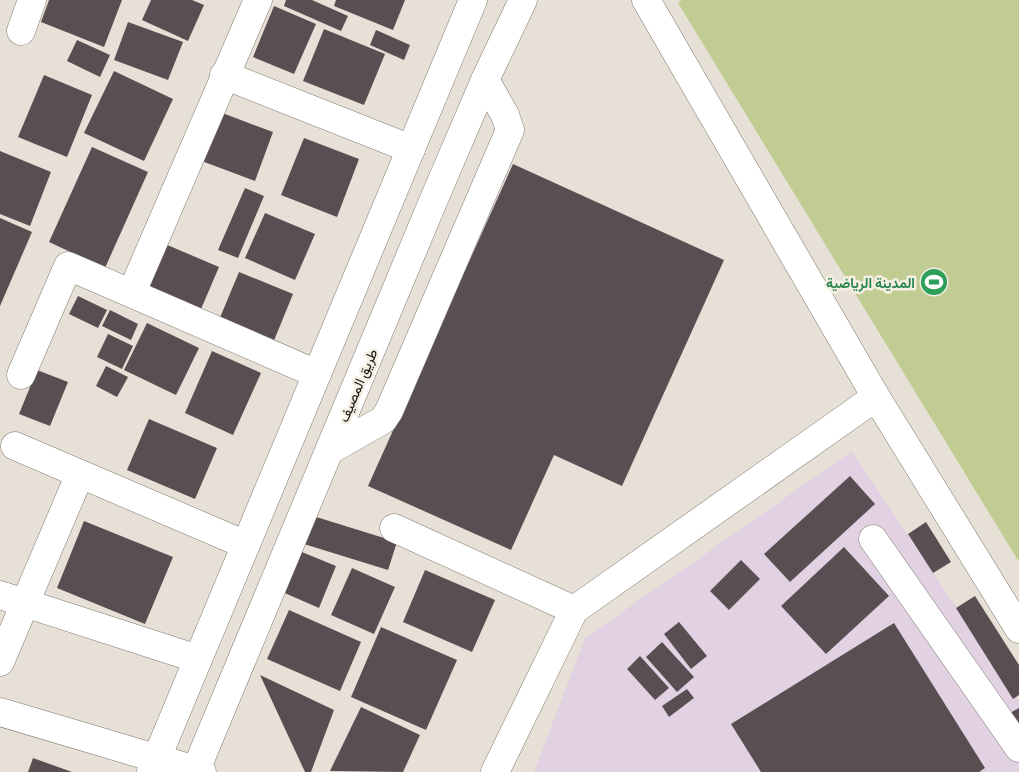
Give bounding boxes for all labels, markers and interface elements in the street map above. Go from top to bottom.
sports icon: المدينة الرياضية [919,267,949,297]
place label: المدينة الرياضية [826,272,915,292]
street label: طريق المصيف [333,345,381,425]

